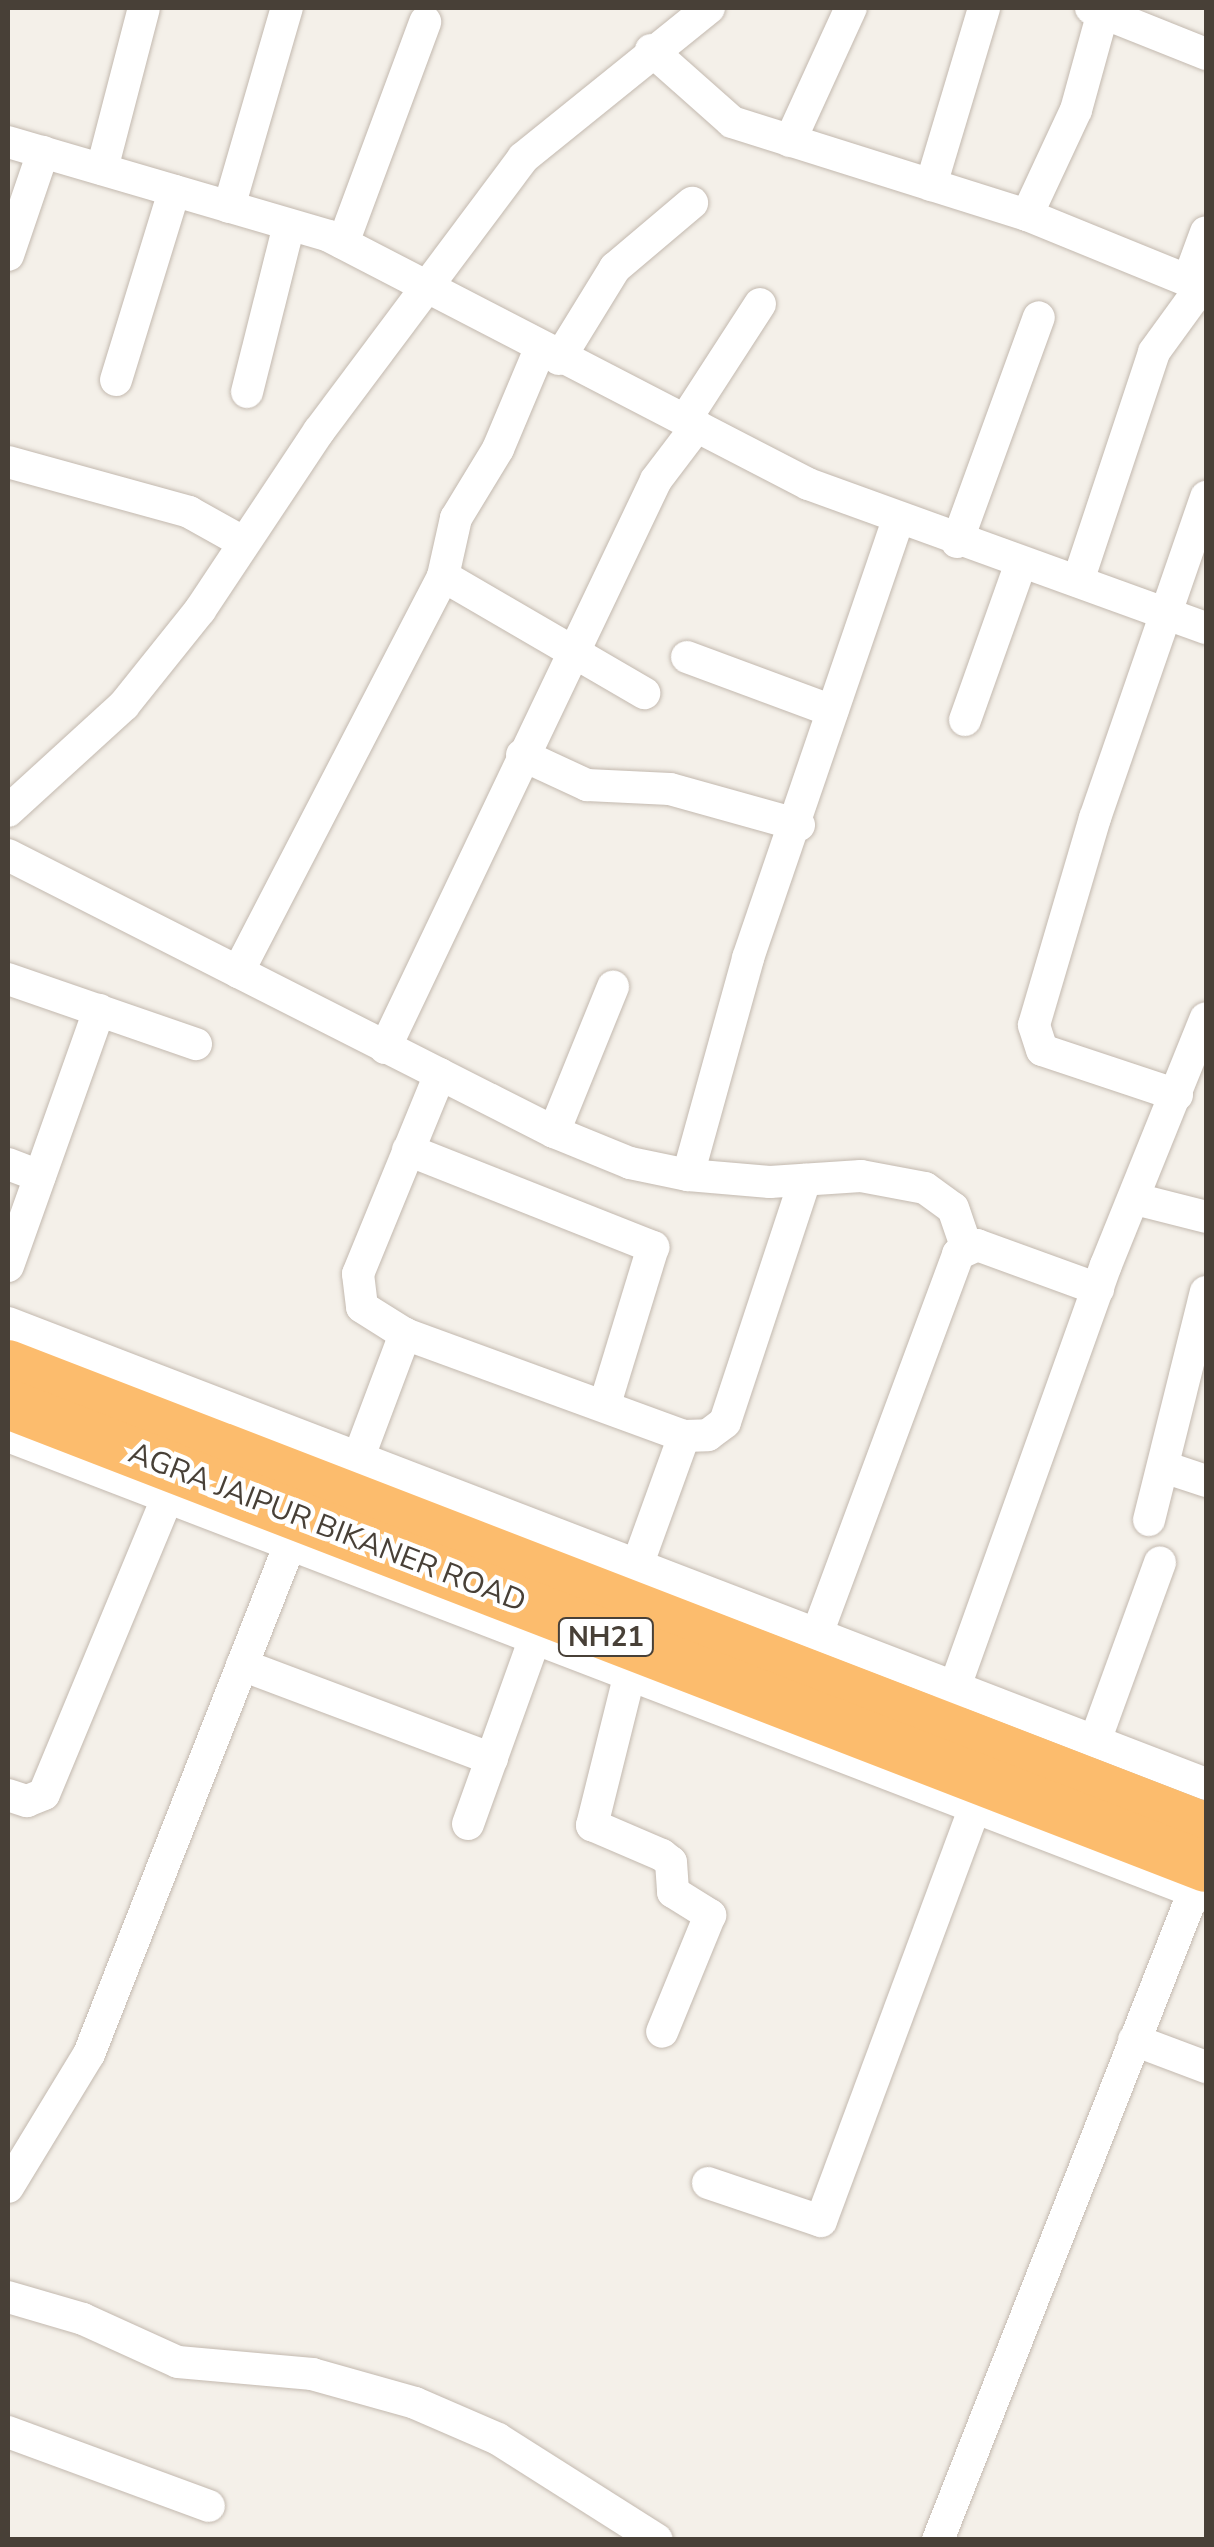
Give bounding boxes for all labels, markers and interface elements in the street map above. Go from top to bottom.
street label: AGRA JAIPUR BIKANER ROAD [123,1436,531,1620]
road number: NH21 [556,1614,656,1660]

